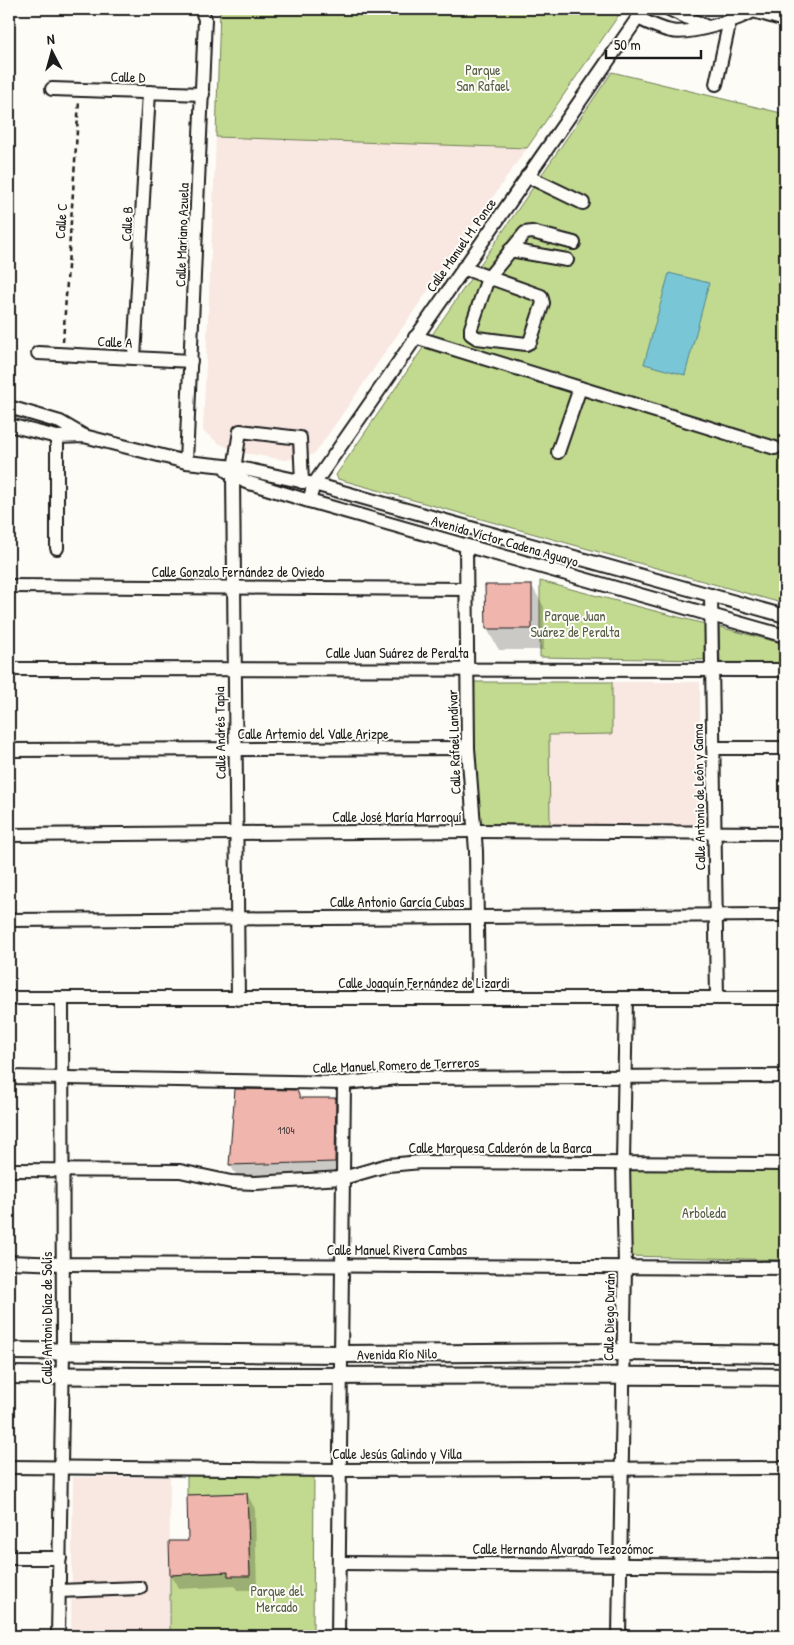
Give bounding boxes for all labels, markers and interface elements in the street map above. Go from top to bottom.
north arrow [28,28,78,78]
scale bar [606,28,702,60]
text: N [46,29,56,48]
text: 50 m [614,34,641,55]
park label: Parque San Rafael [456,60,510,95]
street label: Calle D [110,66,146,87]
street label: Calle Mariano Azuela [170,182,193,287]
street label: Calle Manuel M. Ponce [421,194,500,295]
street label: Calle C [50,202,71,239]
street label: Calle B [116,206,137,242]
street label: Calle A [97,331,133,352]
street label: Avenida Víctor Cadena Aguayo [429,510,581,572]
street label: Calle Gonzalo Fernández de Oviedo [152,562,325,581]
park label: Parque Juan Suárez de Peralta [530,606,620,641]
street label: Calle Juan Suárez de Peralta [326,643,469,662]
street label: Calle Andrés Tapia [209,686,231,780]
street label: Calle Rafael Landívar [442,689,465,795]
street label: Calle Antonio de León y Gama [688,723,710,870]
street label: Calle Artemio del Valle Arizpe [237,724,389,744]
street label: Calle José María Marroquí [332,807,462,827]
street label: Calle Antonio García Cubas [330,892,464,911]
street label: Calle Joaquín Fernández de Lizardi [338,973,510,993]
street label: Calle Manuel Romero de Terreros [312,1052,480,1077]
house number: 1104 [277,1123,295,1137]
street label: Calle Marquesa Calderón de la Barca [408,1138,592,1158]
park label: Arboleda [682,1203,726,1222]
street label: Calle Manuel Rivera Cambas [327,1240,467,1259]
street label: Calle Antonio Díaz de Solís [37,1252,56,1385]
street label: Calle Diego Durán [598,1273,620,1361]
street label: Avenida Río Nilo [357,1343,437,1364]
street label: Calle Jesús Galindo y Villa [332,1444,462,1464]
street label: Calle Hernando Alvarado Tezozómoc [473,1539,654,1558]
park label: Parque del Mercado [250,1581,304,1616]

